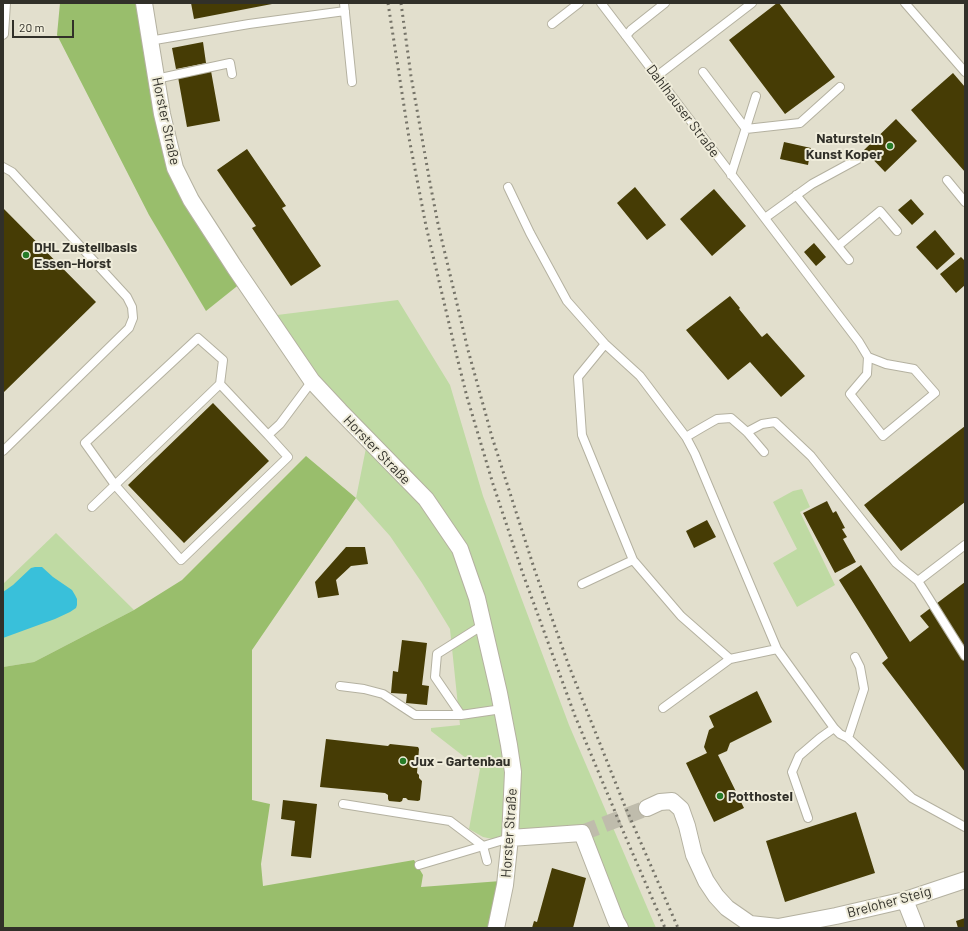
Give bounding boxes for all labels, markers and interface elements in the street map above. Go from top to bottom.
scale bar [14,12,76,38]
text: 20 m [19,20,45,34]
street label: Dahlhauser Straße [643,61,723,161]
street label: Horster Straße [148,75,184,167]
place label: Naturstein Kunst Koper [806,130,882,162]
marker: Naturstein Kunst Koper [885,141,895,151]
place label: DHL Zustellbasis Essen-Horst [34,239,137,272]
marker: DHL Zustellbasis Essen-Horst [21,250,31,260]
street label: Horster Straße [340,412,414,488]
place label: Jux - Gartenbau [411,753,510,769]
marker: Jux - Gartenbau [398,756,408,766]
street label: Horster Straße [497,788,521,878]
place label: Potthostel [728,788,793,804]
marker: Potthostel [715,791,725,801]
street label: Breloher Steig [845,883,933,921]

